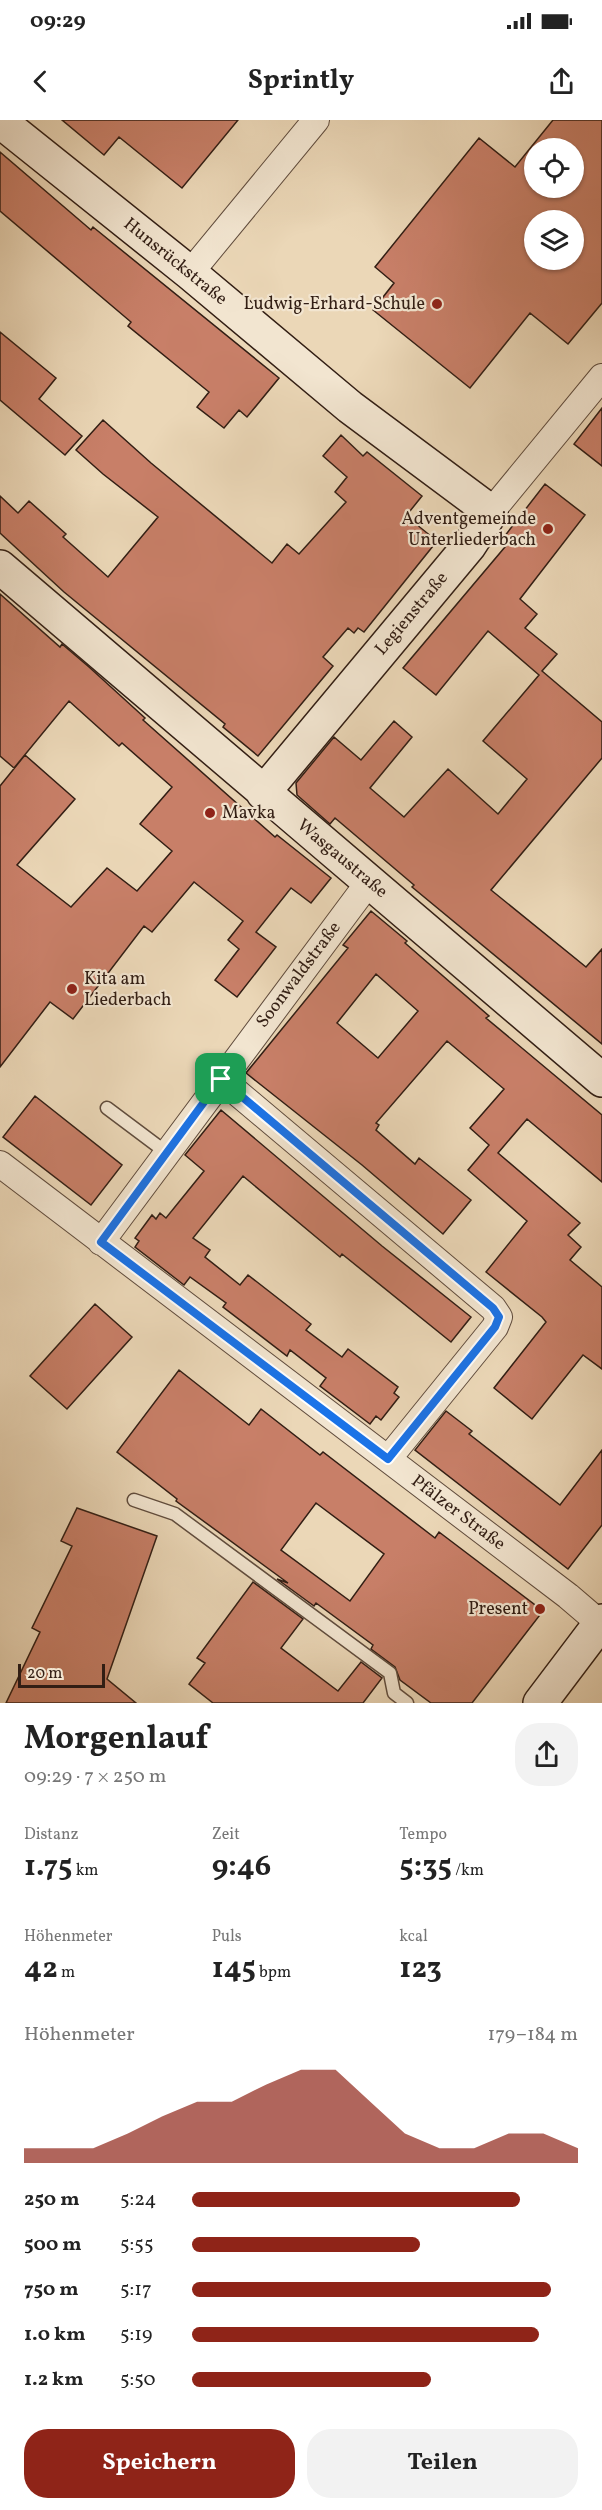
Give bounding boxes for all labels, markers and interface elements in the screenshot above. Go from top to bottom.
text: 09:29 [30,6,86,37]
text: Sprintly [248,62,354,100]
icon: back [24,65,57,98]
icon: share [545,65,578,98]
map controls [524,138,584,270]
button: locate [524,138,584,198]
button: layers [524,210,584,270]
street label: Hunsrückstraße [118,212,232,312]
place label: Ludwig-Erhard-Schule [243,292,425,317]
marker: Ludwig-Erhard-Schule [430,297,444,311]
place label: Adventgemeinde Unterliederbach [402,507,536,553]
marker: Adventgemeinde Unterliederbach [541,522,555,536]
street label: Legienstraße [370,567,454,661]
place label: Mavka [222,801,275,826]
marker: Mavka [203,806,217,820]
street label: Wasgaustraße [291,814,393,904]
street label: Soonwaldstraße [251,917,347,1033]
place label: Kita am Liederbach [84,967,172,1013]
marker: Kita am Liederbach [65,982,79,996]
pin [195,1053,246,1104]
icon: arrive [204,1062,237,1095]
street label: Pfälzer Straße [406,1469,510,1557]
place label: Present [468,1597,528,1622]
marker: Present [533,1602,547,1616]
scale bar [18,1661,105,1688]
text: 20 m [27,1663,62,1685]
text: Morgenlauf [24,1717,209,1763]
button: share [515,1723,578,1786]
text: 09:29 · 7 × 250 m [24,1763,167,1791]
text: Distanz [24,1824,79,1846]
text: Zeit [212,1824,240,1846]
text: Tempo [399,1824,447,1846]
text: 1.75 [24,1846,72,1888]
text: 9:46 [212,1846,271,1888]
text: 5:35 [399,1846,452,1888]
text: km [72,1860,99,1882]
text: /km [452,1860,484,1882]
text: Höhenmeter [24,1926,113,1948]
text: Puls [212,1926,242,1948]
text: kcal [399,1926,428,1948]
text: 42 [24,1948,58,1990]
text: 145 [212,1948,256,1990]
text: 123 [399,1948,442,1990]
text: m [58,1962,75,1984]
text: bpm [256,1962,291,1984]
text: Höhenmeter [24,2021,135,2049]
text: 179–184 m [487,2021,578,2049]
text: 250 m [24,2186,80,2214]
text: 5:24 [120,2186,156,2214]
text: 500 m [24,2231,82,2259]
text: 5:55 [120,2231,154,2259]
text: 750 m [24,2276,79,2304]
text: 5:17 [120,2276,152,2304]
text: 1.0 km [24,2321,86,2349]
text: 5:19 [120,2321,152,2349]
text: 1.2 km [24,2366,84,2394]
text: 5:50 [120,2366,156,2394]
button: Speichern [24,2429,295,2498]
button: Teilen [307,2429,578,2498]

